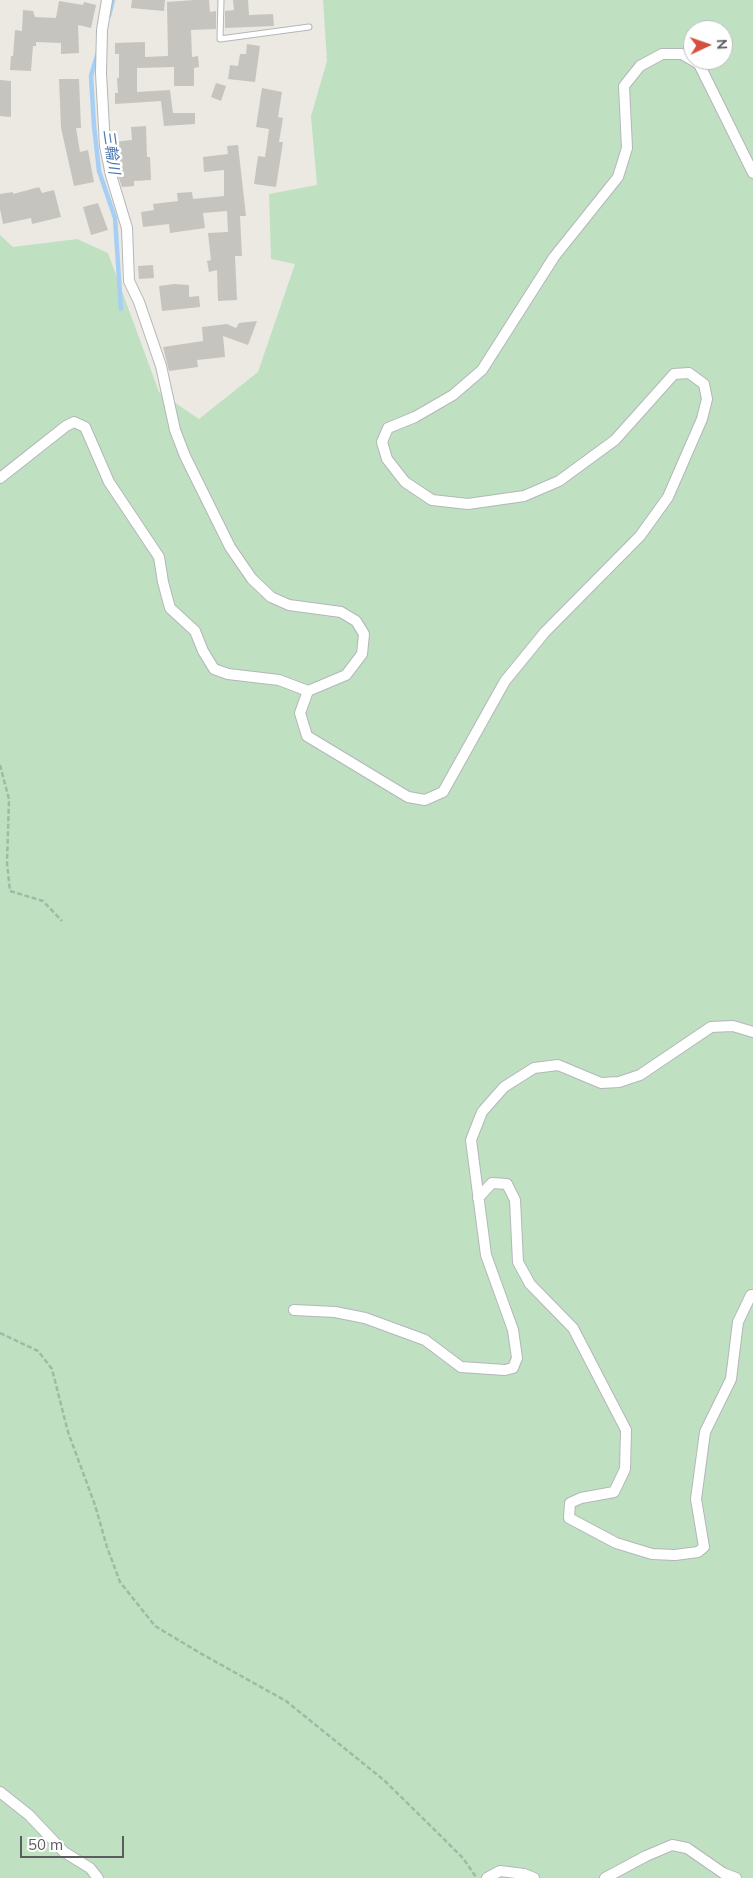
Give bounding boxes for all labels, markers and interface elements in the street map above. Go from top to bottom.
north arrow [683,20,733,70]
text: N [713,39,731,50]
water label: 三輪川 [99,128,123,176]
scale bar [22,1826,126,1858]
text: 50 m [28,1835,63,1854]

